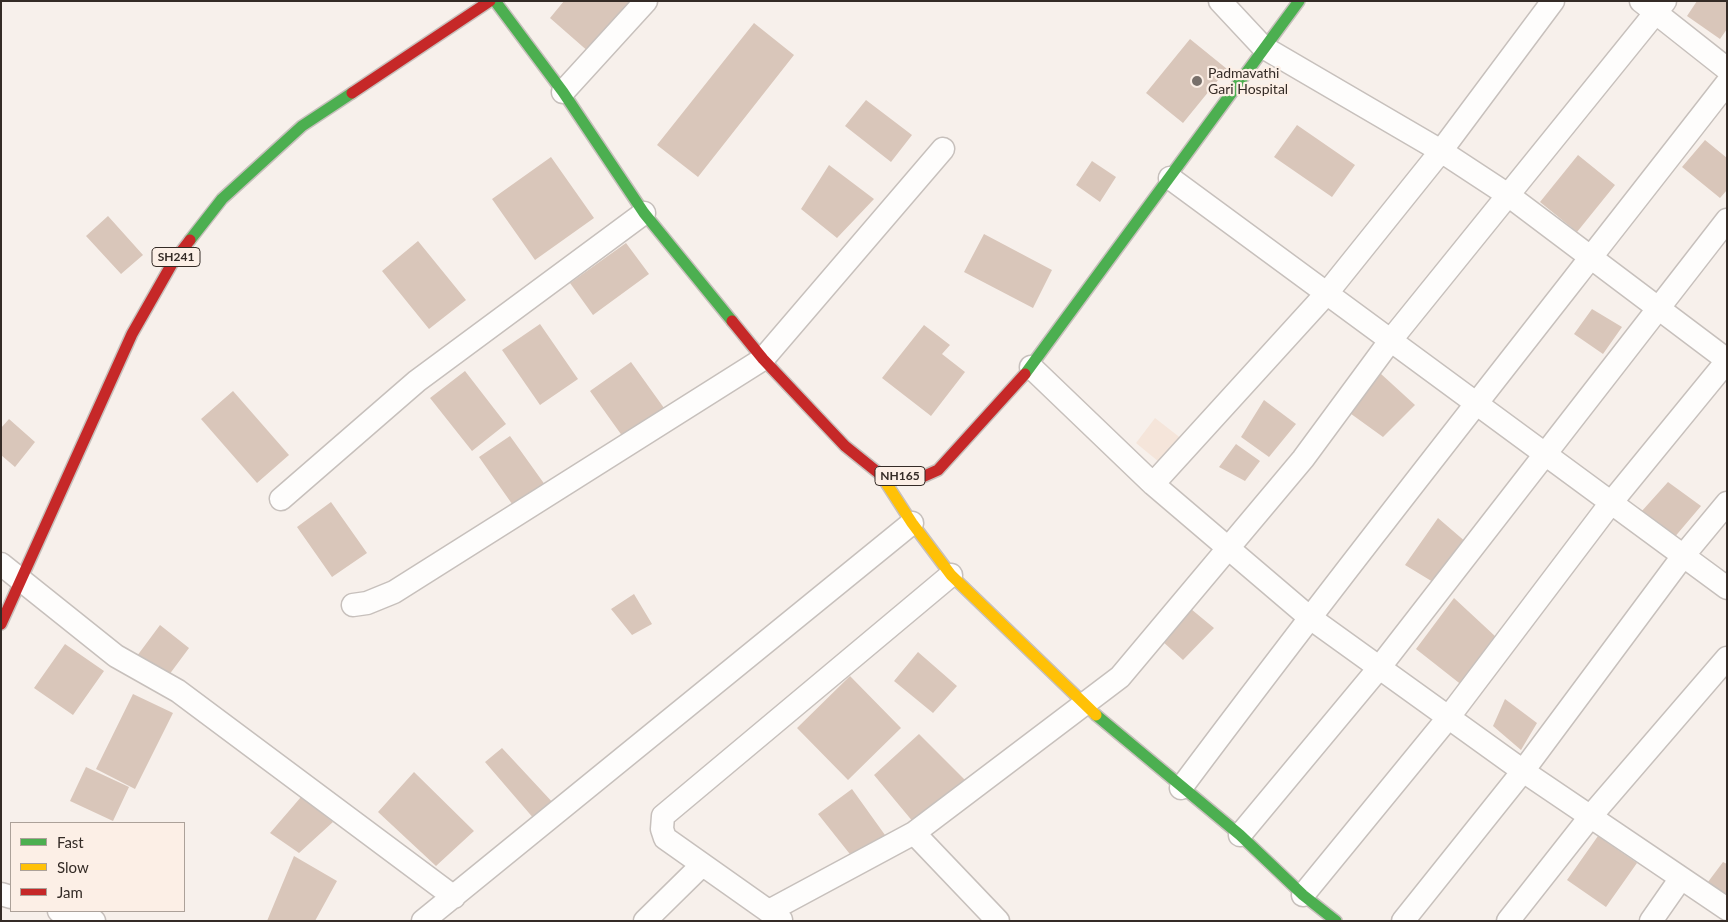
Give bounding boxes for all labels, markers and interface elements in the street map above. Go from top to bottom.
place label: Padmavathi Gari Hospital [1208,65,1288,98]
marker: Padmavathi Gari Hospital [1190,74,1204,88]
road number: SH241 [152,248,200,266]
road number: NH165 [875,466,925,486]
legend [10,822,185,912]
text: Fast [57,833,84,851]
text: Slow [57,858,89,876]
text: Jam [57,883,83,901]

